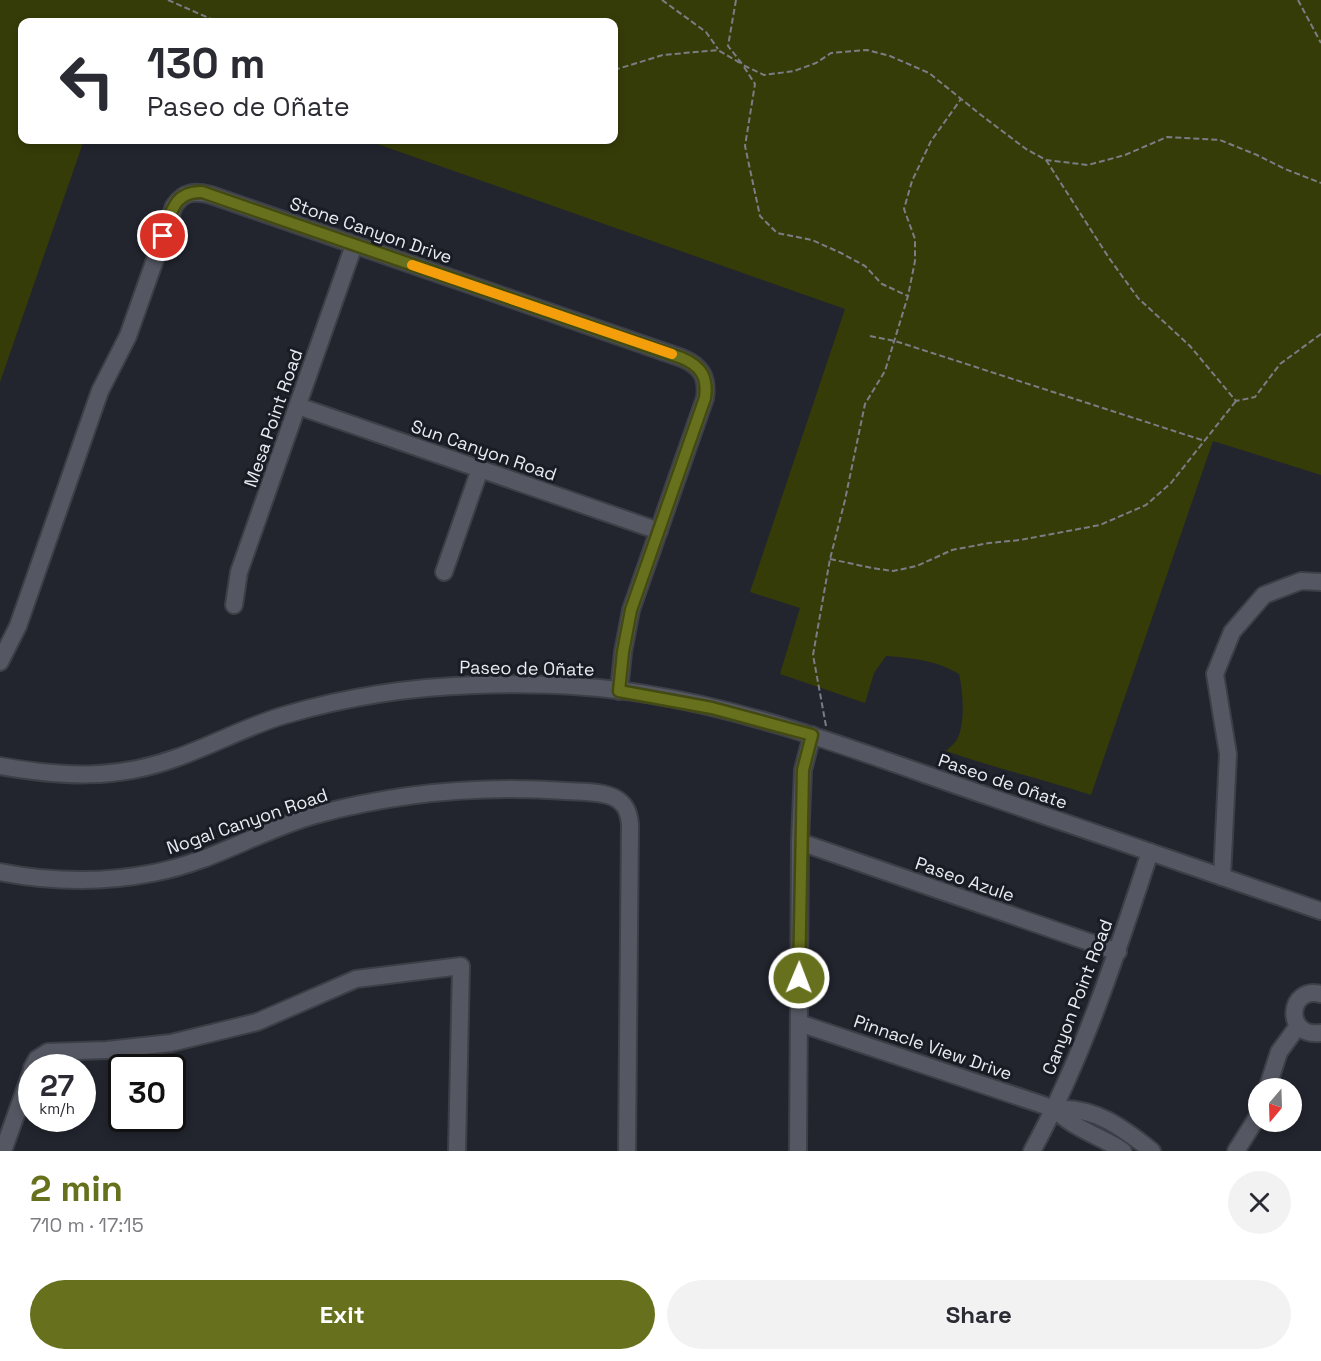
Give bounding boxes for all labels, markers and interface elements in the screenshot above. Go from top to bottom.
text: 130 m [147,37,265,90]
icon: left [48,42,126,120]
text: Paseo de Oñate [147,89,350,124]
street label: Stone Canyon Drive [287,191,455,269]
pin [137,210,188,261]
icon: arrive [146,219,179,252]
street label: Mesa Point Road [239,346,307,490]
street label: Sun Canyon Road [408,414,560,486]
street label: Paseo de Oñate [459,655,595,681]
street label: Paseo de Oñate [935,748,1071,814]
street label: Nogal Canyon Road [163,783,331,859]
street label: Paseo Azule [912,851,1018,907]
street label: Canyon Point Road [1037,916,1117,1078]
position arrow [767,946,831,1010]
street label: Pinnacle View Drive [851,1009,1015,1085]
speed limit sign: 30 [108,1054,186,1132]
text: 27 [40,1066,74,1105]
north arrow [1248,1078,1302,1132]
map controls [1248,1078,1302,1132]
text: km/h [39,1099,75,1118]
text: 2 min [30,1166,123,1212]
button: close [1228,1171,1291,1234]
text: 710 m · 17:15 [30,1212,144,1238]
button: Exit [30,1280,655,1349]
button: Share [667,1280,1291,1349]

